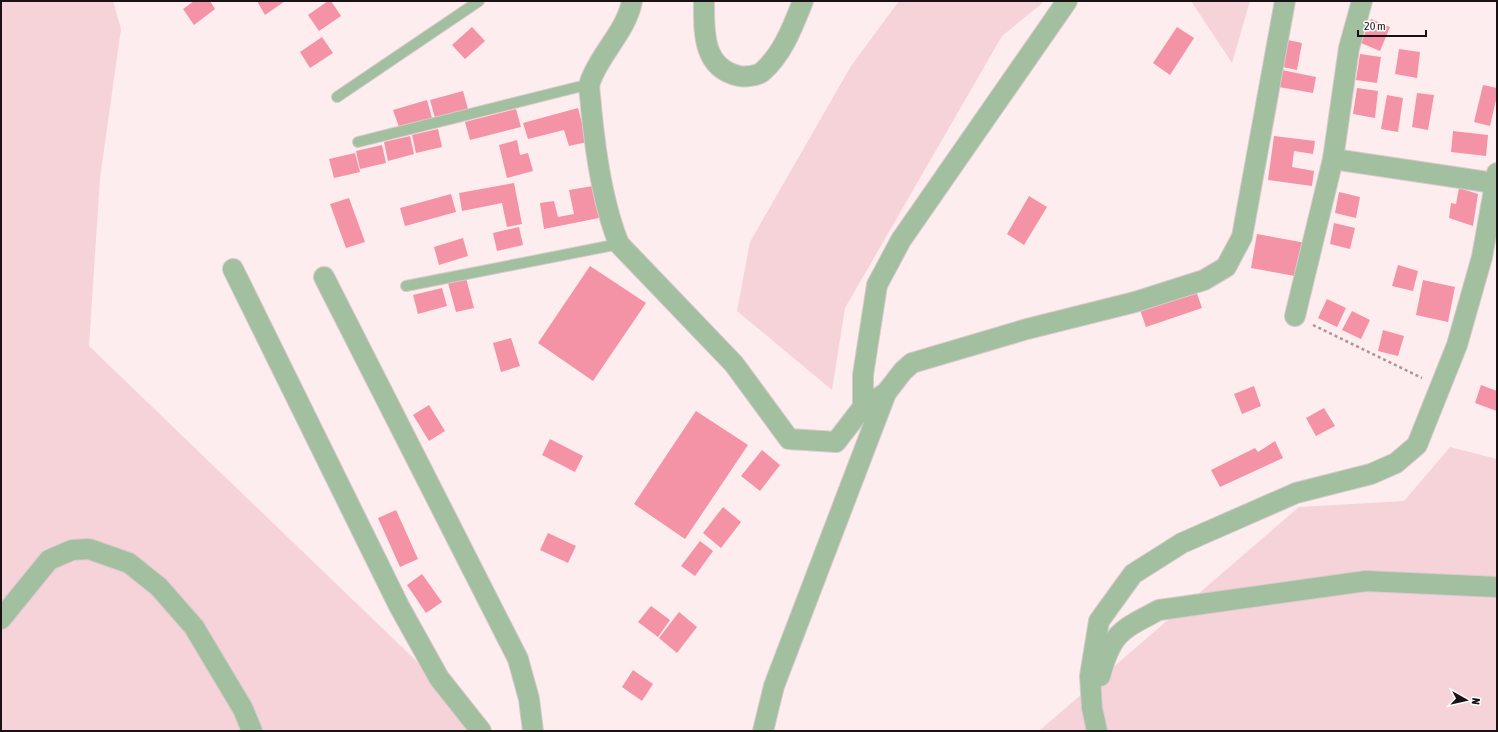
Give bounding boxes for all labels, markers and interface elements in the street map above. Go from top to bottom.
scale bar [1358,12,1426,38]
text: 20 m [1364,19,1386,33]
north arrow [1446,680,1486,720]
text: N [1470,697,1482,705]

